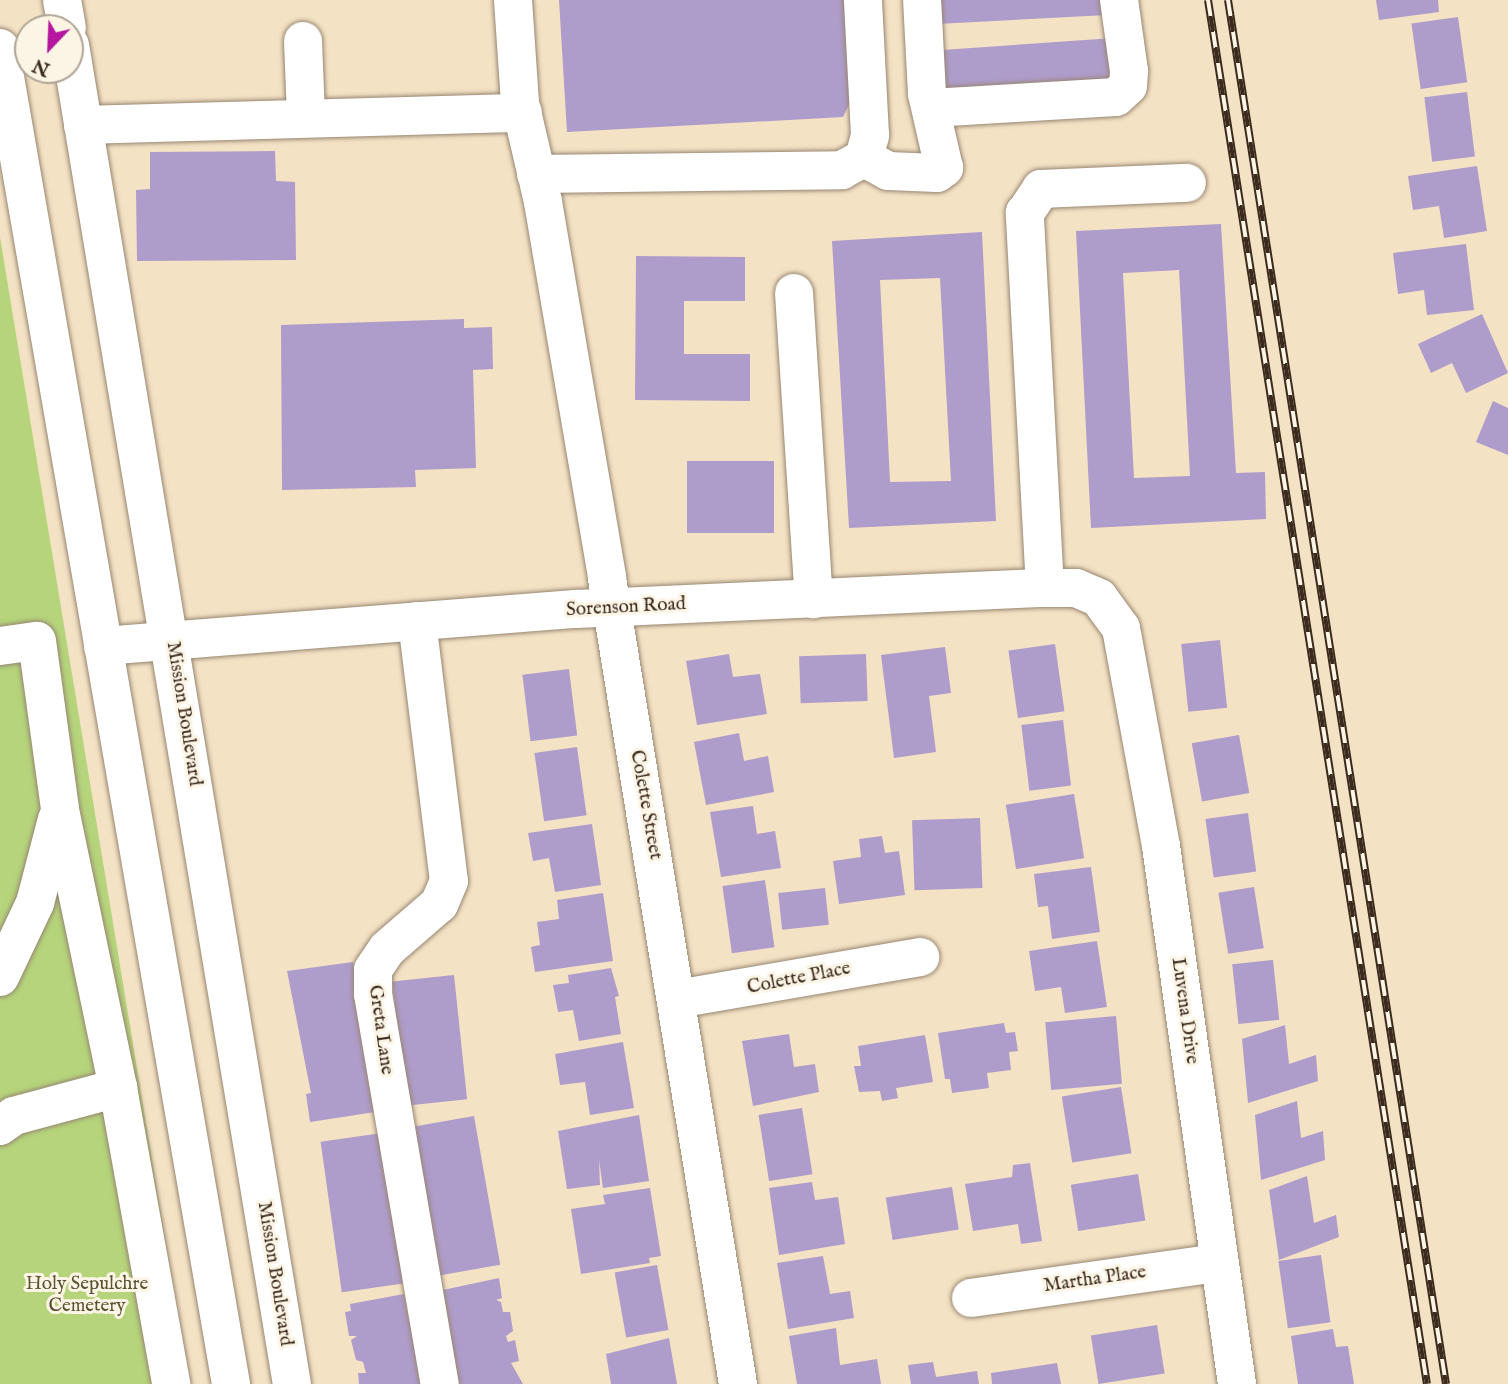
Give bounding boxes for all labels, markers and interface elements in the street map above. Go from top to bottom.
north arrow [14,14,84,84]
text: N [29,52,54,81]
street label: Sorenson Road [566,593,686,623]
street label: Mission Boulevard [160,640,206,788]
street label: Colette Street [624,749,666,861]
street label: Luvena Drive [1165,956,1203,1066]
street label: Colette Place [745,958,853,1000]
street label: Greta Lane [362,984,398,1076]
street label: Mission Boulevard [251,1200,297,1348]
street label: Martha Place [1042,1262,1148,1298]
park label: Holy Sepulchre Cemetery [26,1274,148,1318]

